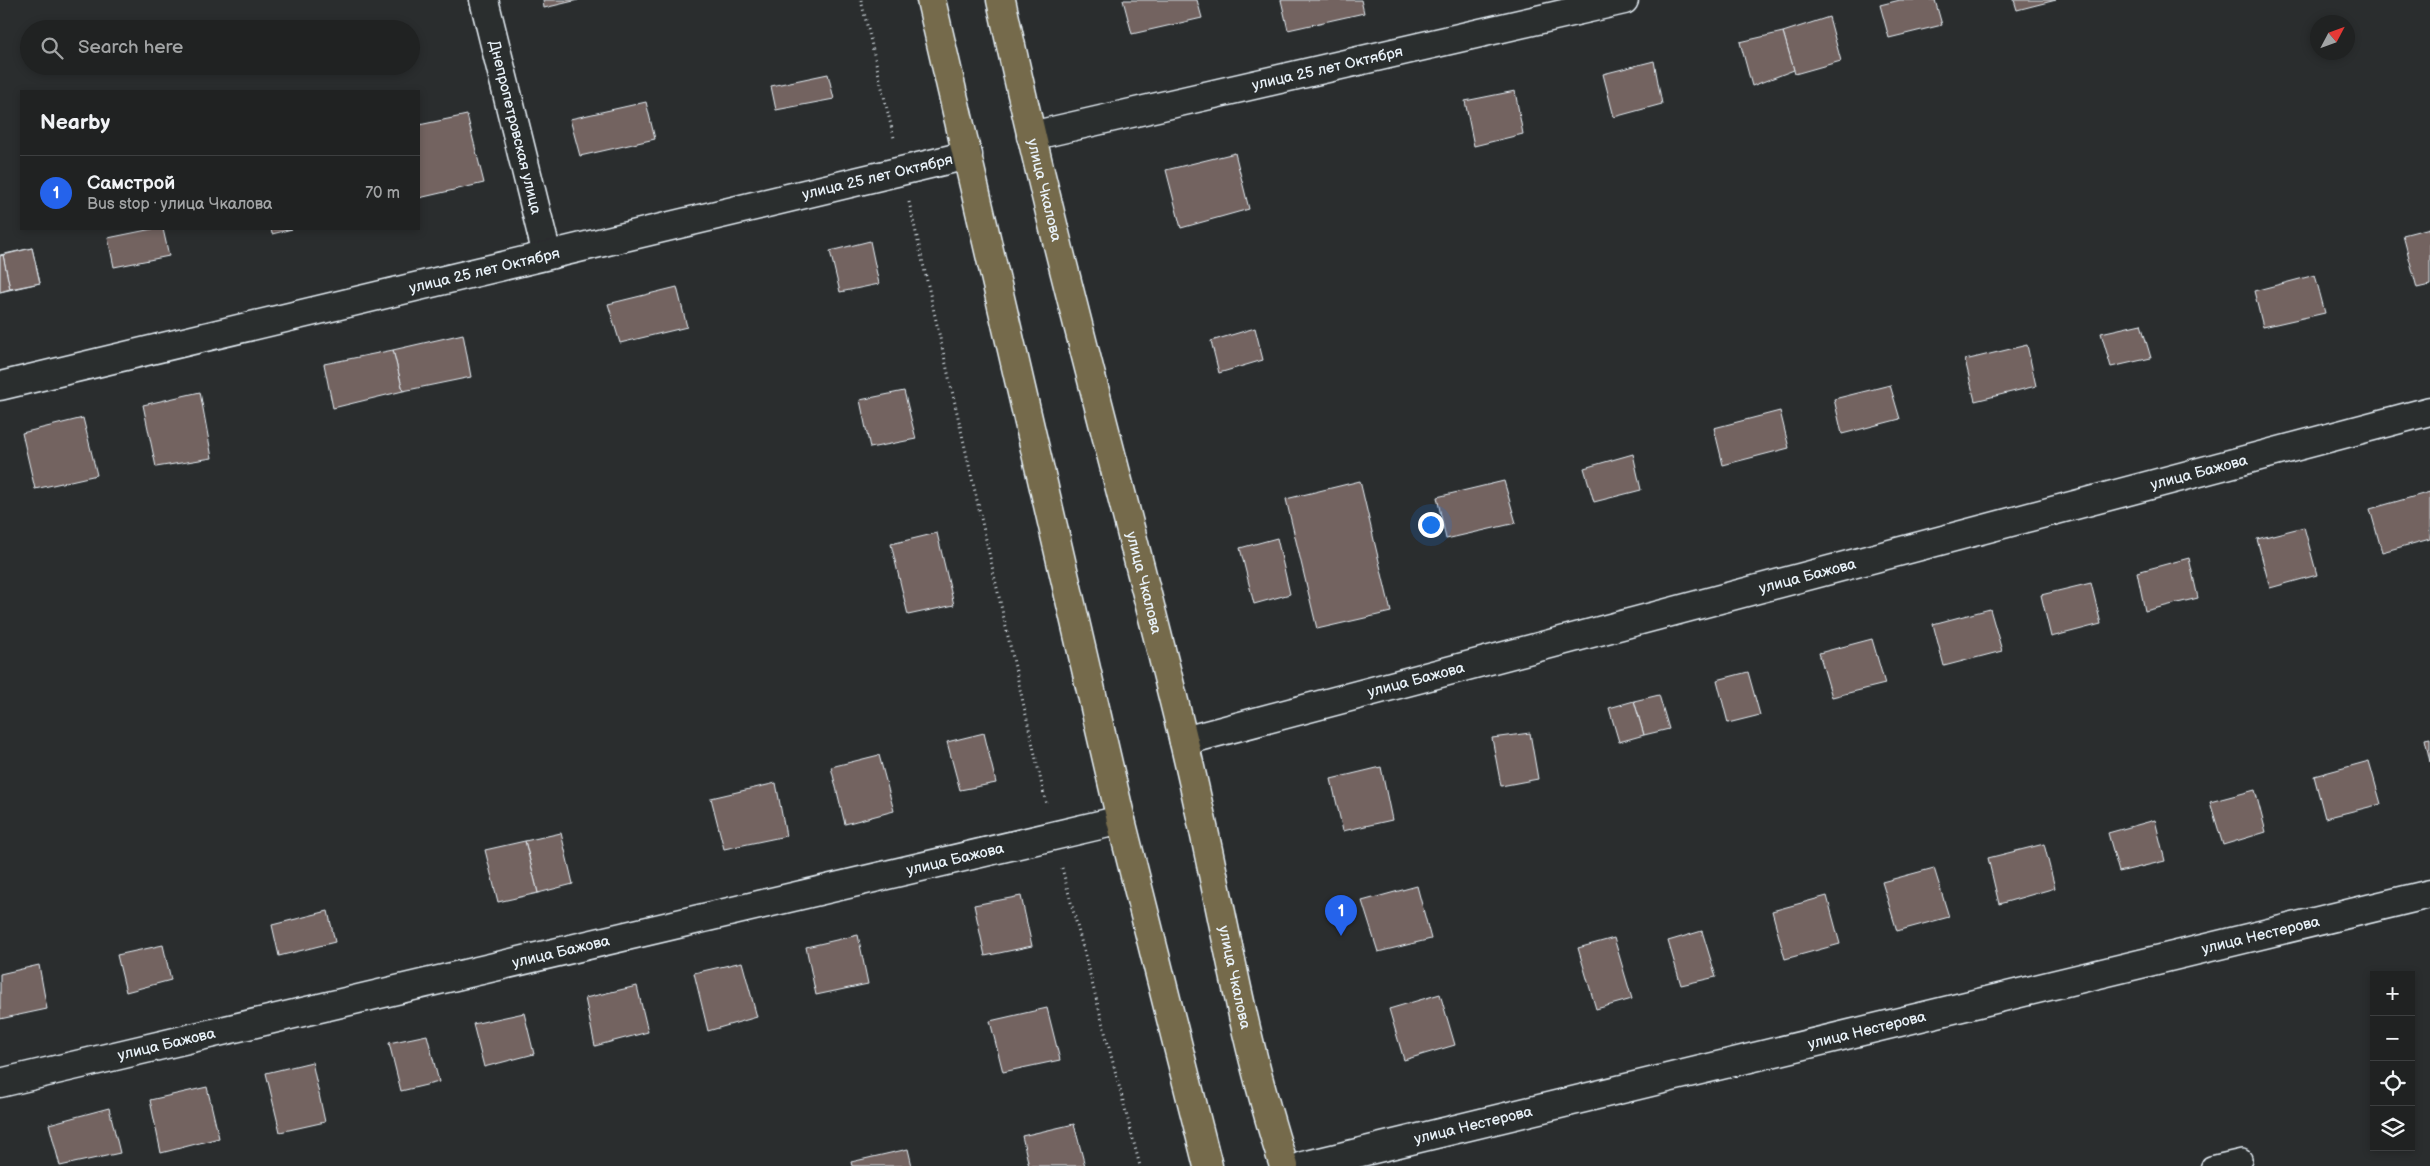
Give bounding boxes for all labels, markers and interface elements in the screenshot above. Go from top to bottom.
north arrow [2310,15,2355,60]
search box [20,20,420,75]
icon: search [38,34,66,62]
text: Search here [78,36,183,59]
street label: Днепропетровская улица [485,38,546,216]
street label: улица 25 лет Октября [1250,42,1405,95]
text: Nearby [40,110,110,135]
street label: улица Чкалова [1023,137,1066,244]
street label: улица 25 лет Октября [800,149,955,204]
text: Самстрой [87,172,175,195]
text: 1 [53,184,59,203]
text: 70 m [365,184,400,203]
text: Bus stop · улица Чкалова [87,195,272,214]
street label: улица 25 лет Октября [407,243,562,298]
street label: улица Бажова [2148,450,2250,494]
your location [1418,512,1444,538]
street label: улица Чкалова [1122,529,1166,636]
street label: улица Бажова [1757,554,1858,598]
street label: улица Бажова [1365,658,1467,701]
street label: улица Бажова [904,838,1006,880]
pin: 1 [1325,895,1357,936]
street label: улица Нестерова [2200,911,2322,958]
street label: улица Чкалова [1214,924,1255,1031]
street label: улица Бажова [510,931,612,972]
map controls [2370,971,2415,1151]
button: + [2370,971,2415,1016]
street label: улица Нестерова [1806,1006,1928,1053]
button: − [2370,1016,2415,1061]
street label: улица Бажова [116,1023,217,1065]
button: locate [2370,1061,2415,1106]
street label: улица Нестерова [1412,1101,1534,1148]
button: layers [2370,1106,2415,1151]

